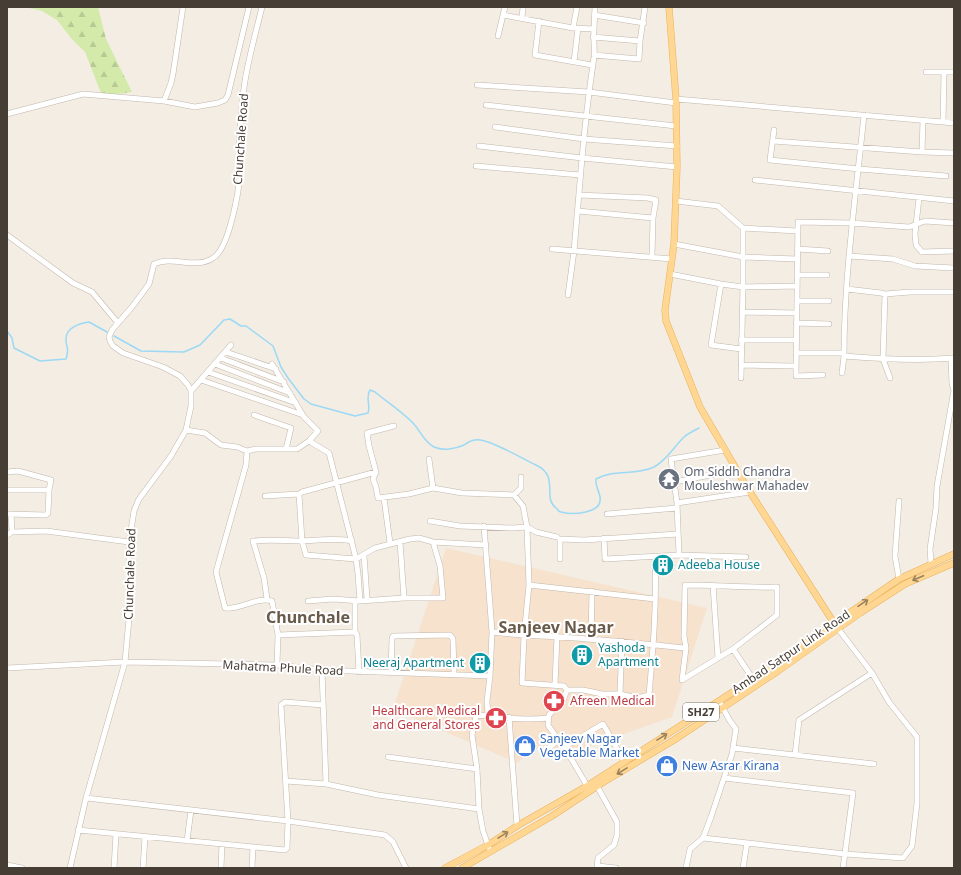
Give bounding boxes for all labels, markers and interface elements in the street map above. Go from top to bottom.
street label: Chunchale Road [229,93,252,185]
place label: Om Siddh Chandra Mouleshwar Mahadev [684,463,810,494]
temple icon: Om Siddh Chandra Mouleshwar Mahadev [656,466,682,492]
street label: Chunchale Road [119,528,140,620]
building icon: Adeeba House [650,552,676,578]
place label: Adeeba House [678,556,760,573]
one-way arrow [912,575,924,582]
one-way arrow [858,599,869,607]
district label: Chunchale [266,606,350,628]
street label: Ambad Satpur Link Road [728,606,853,698]
district label: Sanjeev Nagar [498,616,614,638]
place label: Yashoda Apartment [598,639,659,670]
building icon: Yashoda Apartment [569,642,595,668]
building icon: Neeraj Apartment [467,650,493,676]
place label: Neeraj Apartment [363,654,465,671]
street label: Mahatma Phule Road [222,656,344,679]
pharmacy icon: Afreen Medical [541,688,567,714]
place label: Afreen Medical [570,692,654,709]
place label: Healthcare Medical and General Stores [372,702,480,733]
road number: SH27 [683,703,719,721]
pharmacy icon: Healthcare Medical and General Stores [483,705,509,731]
place label: Sanjeev Nagar Vegetable Market [540,730,640,761]
shop icon: Sanjeev Nagar Vegetable Market [512,733,538,759]
one-way arrow [656,733,667,741]
shop icon: New Asrar Kirana [654,753,680,779]
place label: New Asrar Kirana [682,757,779,774]
one-way arrow [616,768,628,776]
one-way arrow [498,830,509,839]

